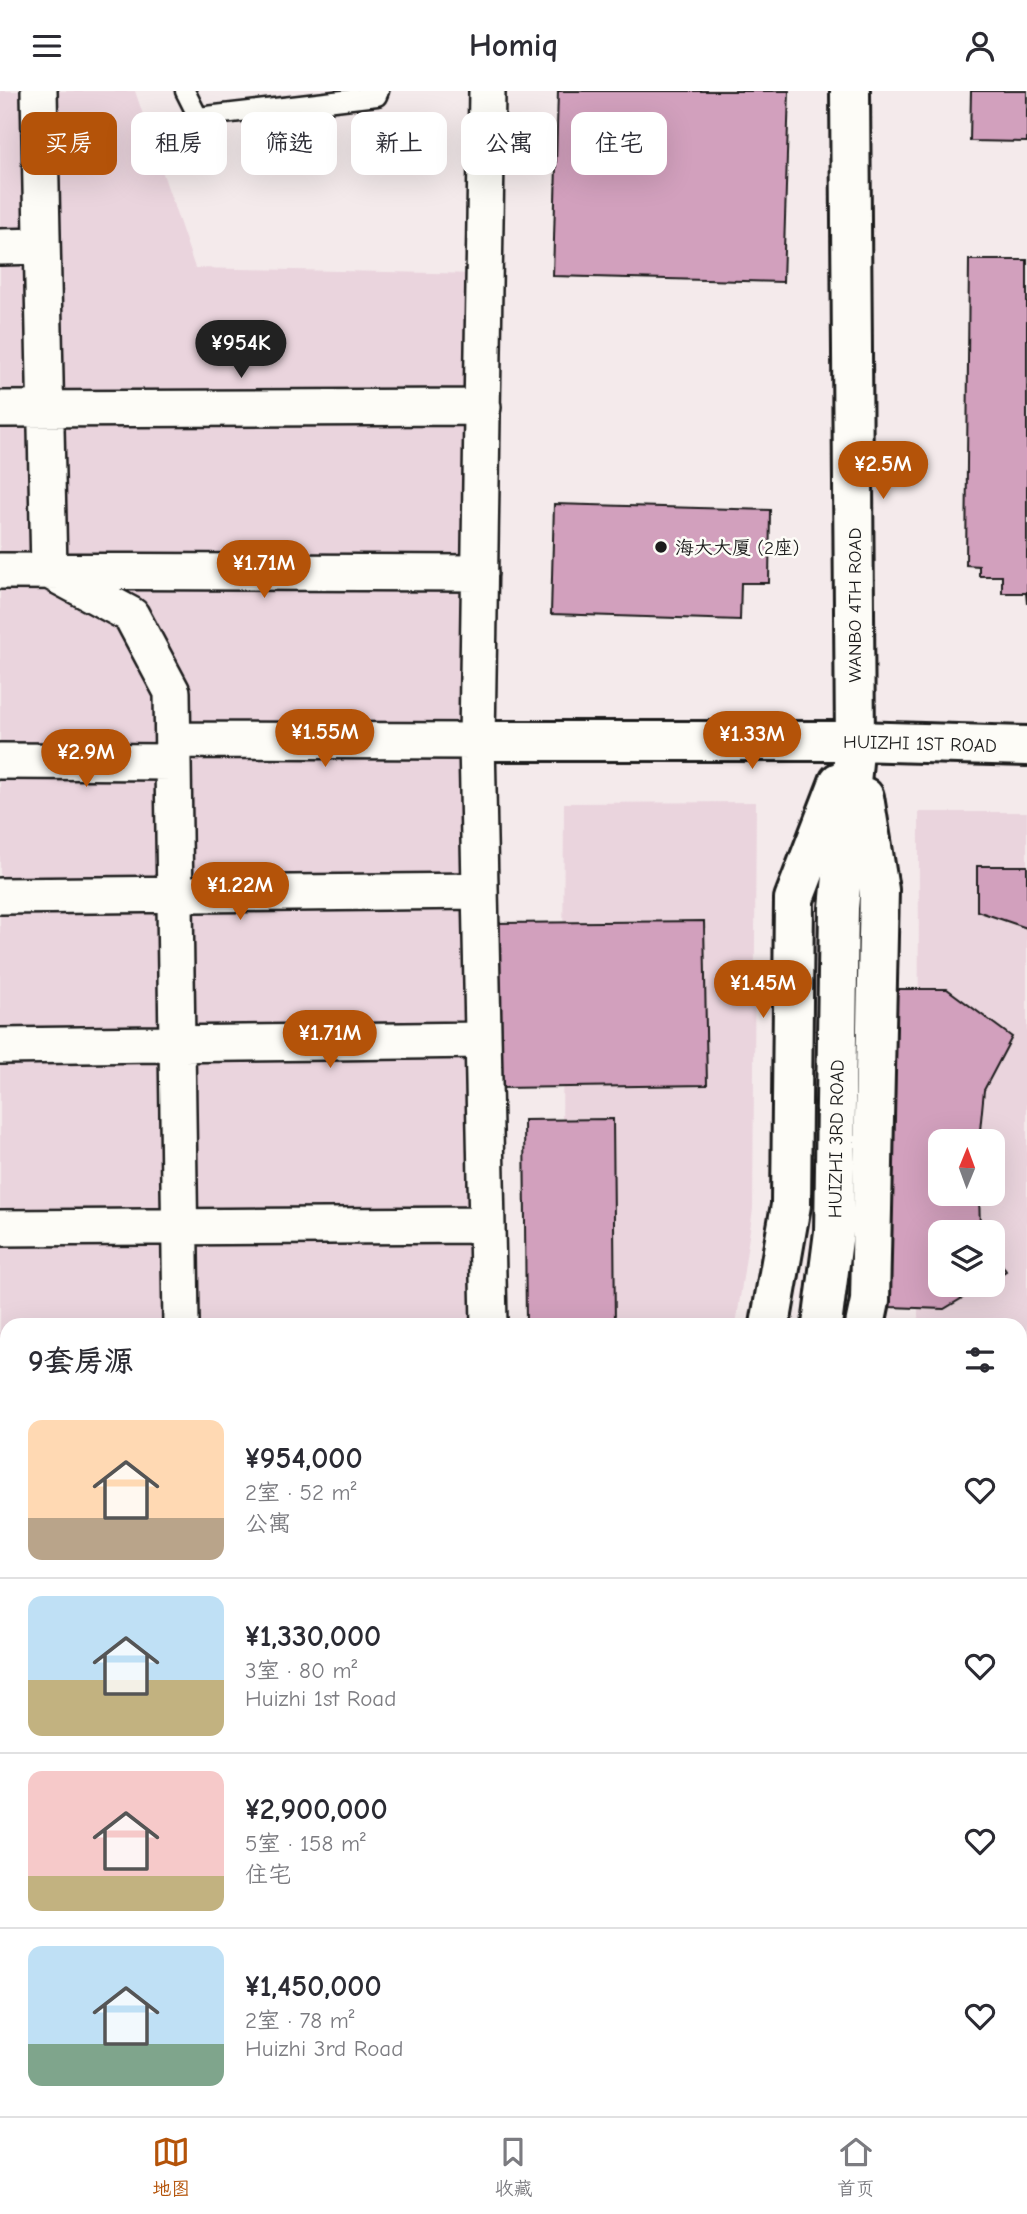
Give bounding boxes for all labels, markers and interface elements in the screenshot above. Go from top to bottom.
icon: menu [28,27,66,65]
text: Homiq [469,27,558,64]
icon: person [961,27,999,65]
chip: 买房 [21,112,117,175]
chip: 租房 [131,112,227,175]
chip: 筛选 [241,112,337,175]
chip: 新上 [351,112,447,175]
chip: 公寓 [461,112,557,175]
chip: 住宅 [571,112,667,175]
pin: ¥954K [192,321,290,380]
text: ¥954K [211,329,271,356]
pin: ¥2.5M [834,441,932,501]
text: ¥2.5M [854,450,912,477]
street label: WANBO 4TH ROAD [844,527,866,683]
place label: 海大大厦 (2座) [675,537,799,559]
marker: 海大大厦 (2座) [653,539,669,555]
pin: ¥1.71M [207,540,321,600]
text: ¥1.71M [233,549,295,576]
pin: ¥1.55M [268,709,382,769]
pin: ¥1.33M [695,711,809,771]
text: ¥1.55M [291,718,359,745]
text: ¥1.33M [719,720,785,747]
pin: ¥2.9M [37,729,135,789]
street label: HUIZHI 1ST ROAD [843,731,997,757]
text: ¥2.9M [57,738,115,765]
pin: ¥1.22M [183,863,297,922]
text: ¥1.22M [207,871,273,898]
pin: ¥1.45M [706,961,820,1020]
text: ¥1.45M [730,969,796,996]
pin: ¥1.71M [273,1011,387,1070]
text: ¥1.71M [299,1019,361,1046]
street label: HUIZHI 3RD ROAD [824,1059,849,1218]
north arrow [928,1129,1004,1206]
map controls [928,1129,1005,1297]
button: layers [928,1220,1005,1297]
icon: filters [961,1341,999,1379]
text: 9套房源 [28,1344,134,1379]
text: ¥954,000 [245,1441,363,1476]
icon: home [84,1448,168,1532]
icon: heart [961,1471,999,1509]
text: 2室 · 52 m² [245,1479,356,1506]
text: 公寓 [245,1510,291,1537]
text: ¥1,330,000 [245,1619,381,1654]
icon: home [84,1624,168,1708]
icon: heart [961,1647,999,1685]
text: 3室 · 80 m² [245,1657,357,1684]
text: Huizhi 1st Road [245,1685,396,1712]
text: ¥2,900,000 [245,1792,388,1827]
icon: home [84,1799,168,1883]
icon: heart [961,1822,999,1860]
text: 5室 · 158 m² [245,1830,366,1857]
text: 住宅 [245,1861,291,1888]
text: ¥1,450,000 [245,1969,382,2004]
icon: home [84,1974,168,2058]
icon: heart [961,1997,999,2035]
text: 2室 · 78 m² [245,2007,354,2034]
text: Huizhi 3rd Road [245,2035,403,2062]
tab: 地图 [152,2133,190,2200]
tab: 收藏 [494,2133,533,2200]
tab: 首页 [837,2133,875,2200]

